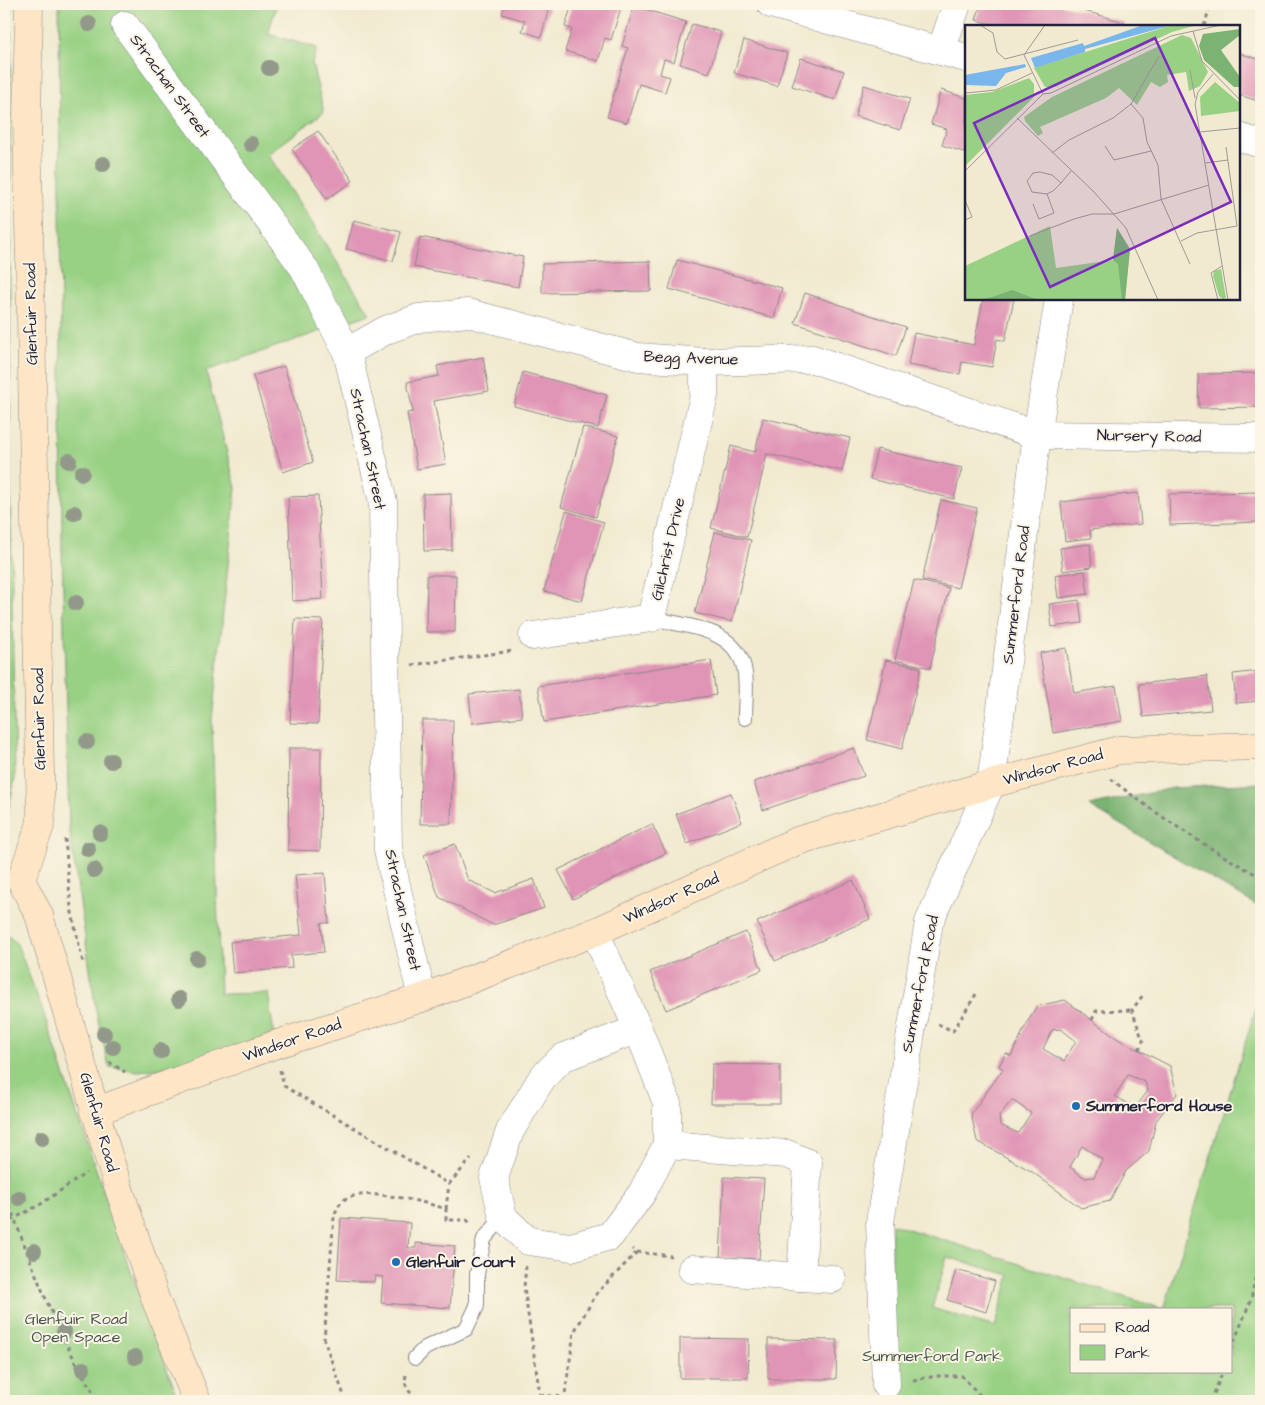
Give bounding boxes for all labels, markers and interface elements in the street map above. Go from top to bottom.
inset map [965,25,1240,300]
street label: Strachan Street [125,30,216,143]
street label: Glenfuir Road [19,263,43,365]
street label: Begg Avenue [643,345,739,372]
street label: Strachan Street [344,386,392,512]
street label: Nursery Road [1097,424,1201,449]
street label: Gilchrist Drive [645,495,691,603]
street label: Summerford Road [997,524,1035,666]
street label: Glenfuir Road [27,668,51,770]
street label: Windsor Road [1001,743,1105,791]
street label: Strachan Street [379,847,427,973]
street label: Windsor Road [620,867,722,929]
street label: Summerford Road [896,913,944,1055]
street label: Windsor Road [240,1013,344,1067]
street label: Glenfuir Road [74,1070,124,1174]
place label: Summerford House [1085,1095,1233,1117]
marker: Summerford House [1070,1100,1082,1112]
place label: Glenfuir Court [406,1251,516,1273]
marker: Glenfuir Court [390,1256,402,1268]
park label: Glenfuir Road Open Space [25,1308,127,1348]
legend [1070,1308,1232,1372]
text: Road [1115,1317,1150,1338]
text: Park [1115,1343,1150,1364]
park label: Summerford Park [862,1345,1002,1367]

